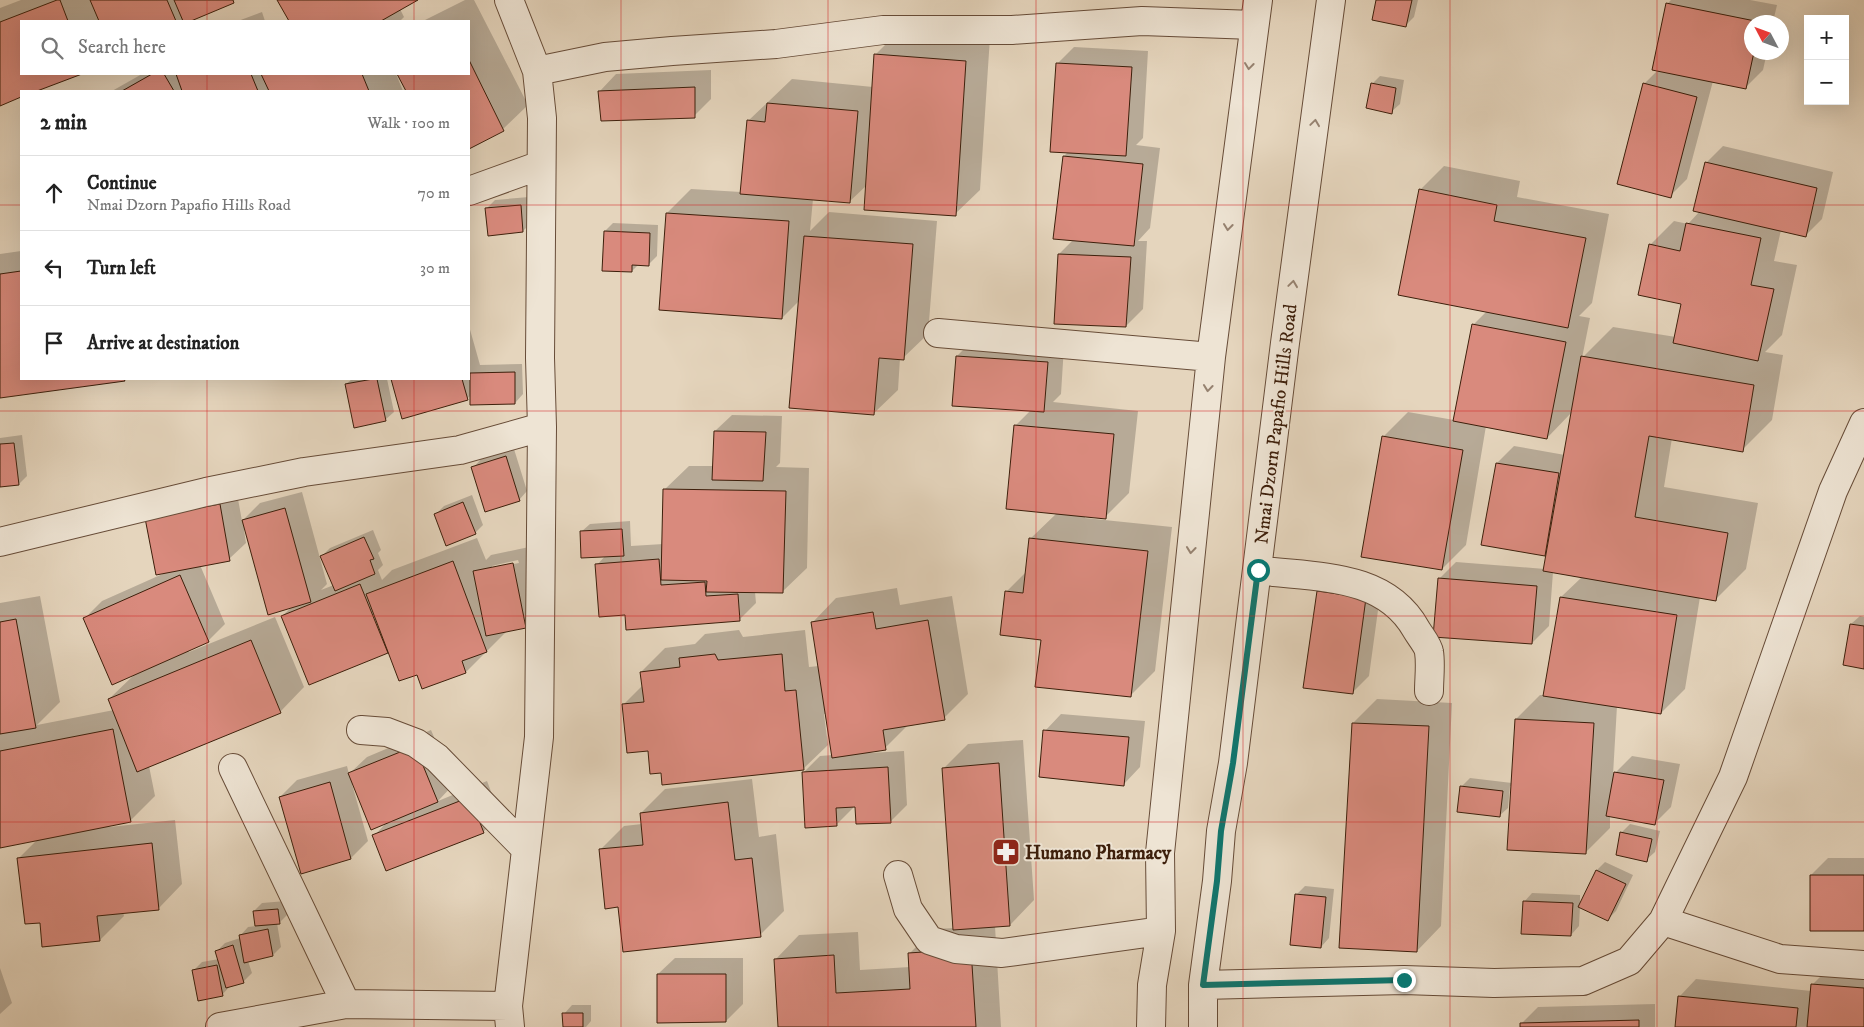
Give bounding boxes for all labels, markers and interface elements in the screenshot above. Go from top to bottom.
north arrow [1744,15,1789,60]
map controls [1804,15,1849,105]
button: + [1804,15,1849,60]
search box [20,20,470,75]
icon: search [38,34,66,62]
text: Search here [78,36,166,59]
button: − [1804,60,1849,105]
one-way arrow [1244,62,1255,70]
text: 2 min [40,110,87,136]
text: Walk · 100 m [368,113,450,133]
one-way arrow [1309,119,1319,127]
text: Continue [87,172,157,195]
icon: ahead [40,179,68,207]
text: 70 m [418,183,450,203]
text: Nmai Dzorn Papafio Hills Road [87,195,291,215]
one-way arrow [1223,223,1234,231]
icon: left [40,254,68,282]
text: Turn left [87,257,156,280]
text: 30 m [420,258,450,278]
one-way arrow [1287,280,1298,288]
street label: Nmai Dzorn Papafio Hills Road [1250,302,1303,546]
icon: arrive [40,329,68,357]
text: Arrive at destination [87,332,239,355]
one-way arrow [1203,384,1214,392]
one-way arrow [1186,546,1197,554]
route start [1247,559,1270,582]
pharmacy icon: Humano Pharmacy [991,837,1021,867]
place label: Humano Pharmacy [1025,842,1172,865]
route end [1393,969,1416,992]

